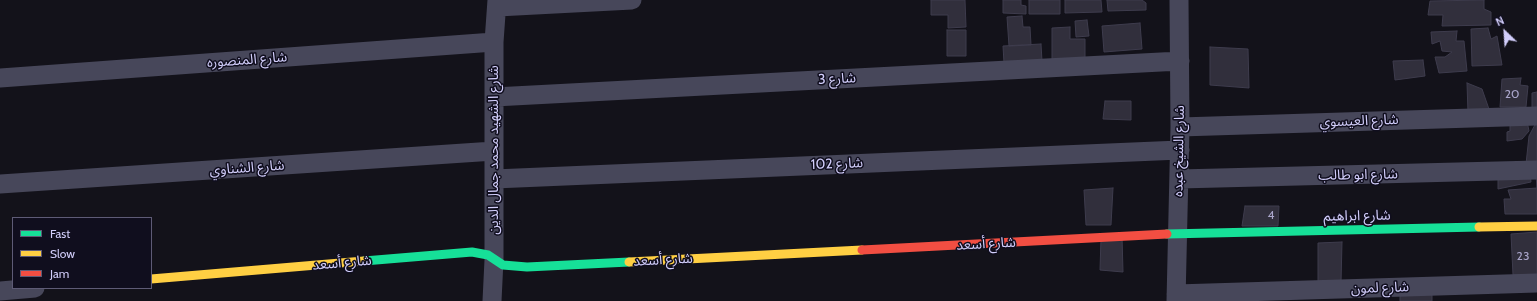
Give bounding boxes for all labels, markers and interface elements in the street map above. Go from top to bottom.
north arrow [1485,12,1525,52]
text: N [1493,13,1506,29]
street label: شارع المنصوره [206,49,288,71]
street label: شارع الشهيد محمد جمال الدين [486,65,502,235]
street label: شارع 3 [818,70,856,88]
house number: 20 [1505,87,1519,101]
street label: شارع الشيخ عبده [1170,105,1188,197]
street label: شارع العيسوي [1319,111,1399,131]
street label: شارع 102 [811,155,863,173]
street label: شارع الشناوي [209,157,285,179]
street label: شارع ابو طالب [1318,166,1398,184]
street label: شارع ابراهيم [1323,207,1391,225]
house number: 4 [1268,208,1274,222]
legend [12,217,152,289]
text: Fast [50,226,70,241]
street label: شارع أسعد [956,234,1016,254]
text: Slow [50,246,75,261]
house number: 23 [1517,249,1529,263]
street label: شارع أسعد [633,250,693,270]
street label: شارع أسعد [312,252,372,274]
text: Jam [50,266,69,281]
street label: شارع لمون [1351,279,1409,297]

